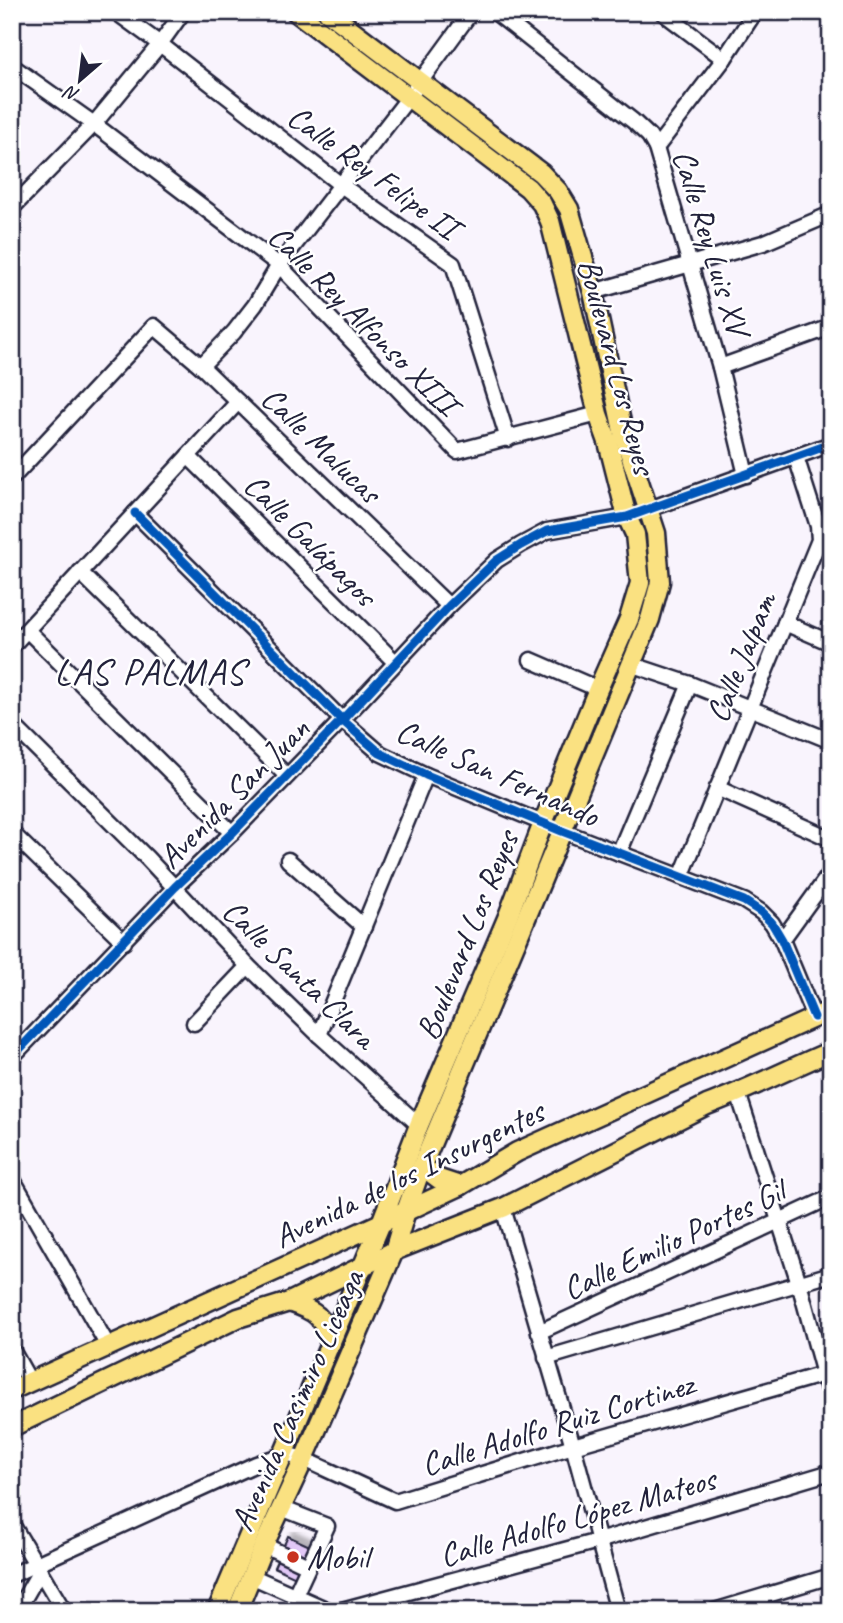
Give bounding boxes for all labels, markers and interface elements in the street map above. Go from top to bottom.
north arrow [46,46,116,116]
text: N [59,79,83,107]
street label: Calle Rey Felipe II [279,95,473,252]
street label: Calle Rey Luis XV [663,145,761,346]
street label: Calle Rey Alfonso XIII [259,216,472,429]
street label: Boulevard Los Reyes [568,254,667,481]
street label: Calle Malucas [252,377,392,514]
street label: Calle Galápagos [235,464,388,617]
street label: Calle Jalpam [696,585,787,728]
district label: LAS PALMAS [54,648,251,695]
street label: Avenida San Juan [149,708,318,877]
street label: Calle San Fernando [390,710,607,837]
street label: Boulevard Los Reyes [406,823,529,1046]
street label: Calle Santa Clara [214,890,387,1059]
street label: Avenida de los Insurgentes [267,1089,553,1257]
street label: Calle Emilio Portes Gil [556,1168,796,1310]
street label: Avenida Casimiro Liceaga [221,1262,374,1537]
street label: Calle Adolfo Ruiz Cortinez [416,1362,702,1485]
street label: Calle Adolfo López Mateos [435,1457,723,1576]
place label: Mobil [307,1537,374,1579]
marker: Mobil [285,1549,301,1565]

